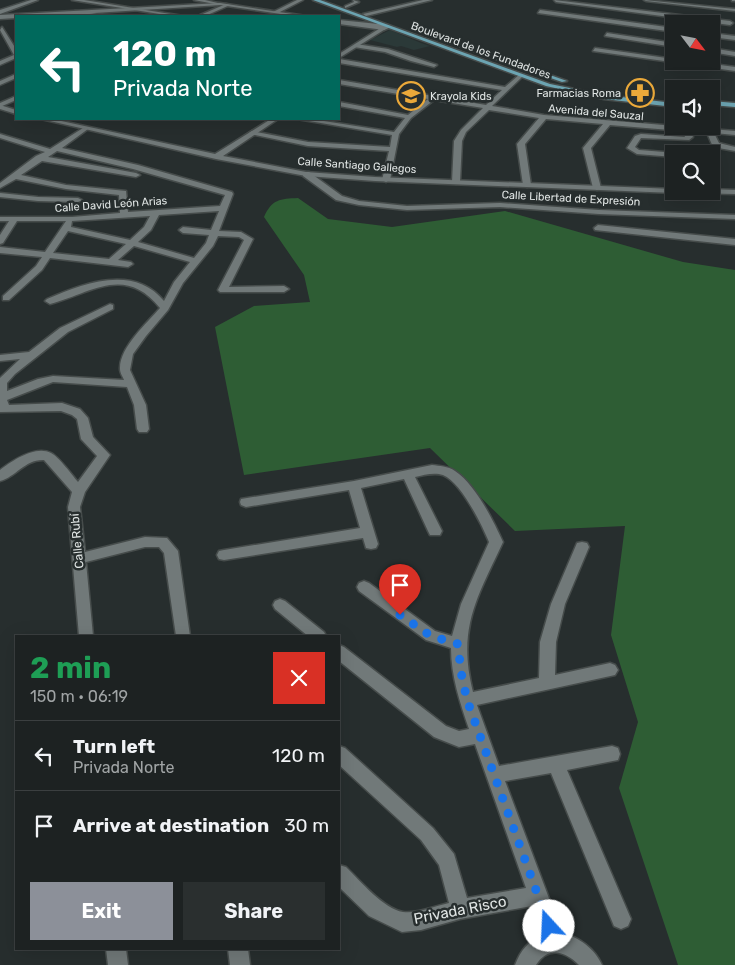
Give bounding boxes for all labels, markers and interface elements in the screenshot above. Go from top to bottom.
north arrow [665,15,720,70]
map controls [665,15,720,200]
street label: Boulevard de los Fundadores [409,19,553,82]
text: 120 m [113,33,216,75]
icon: left [30,35,95,100]
text: Privada Norte [113,75,253,102]
pharmacy icon: Farmacias Roma [625,78,655,108]
button: sound [665,80,720,135]
school or university icon: Krayola Kids [396,81,426,111]
place label: Farmacias Roma [536,87,621,100]
place label: Krayola Kids [430,90,492,103]
street label: Avenida del Sauzal [548,102,644,123]
button: search [665,145,720,200]
street label: Calle Santiago Gallegos [297,155,417,176]
street label: Calle Libertad de Expresión [501,188,641,209]
street label: Calle David León Arias [54,194,168,215]
street label: Calle Rubí [68,512,86,569]
pin [379,564,421,615]
icon: arrive [386,571,414,599]
text: 2 min [30,650,111,686]
button: close [273,652,325,704]
text: 150 m · 06:19 [30,687,128,706]
text: Turn left [73,735,155,758]
icon: left [30,742,58,770]
text: 120 m [272,744,325,767]
text: Privada Norte [73,758,174,777]
icon: arrive [30,812,58,840]
text: Arrive at destination [73,814,269,837]
text: 30 m [284,814,329,837]
button: Exit [30,882,173,940]
button: Share [183,882,325,940]
street label: Privada Risco [412,892,508,928]
position arrow [522,899,574,951]

